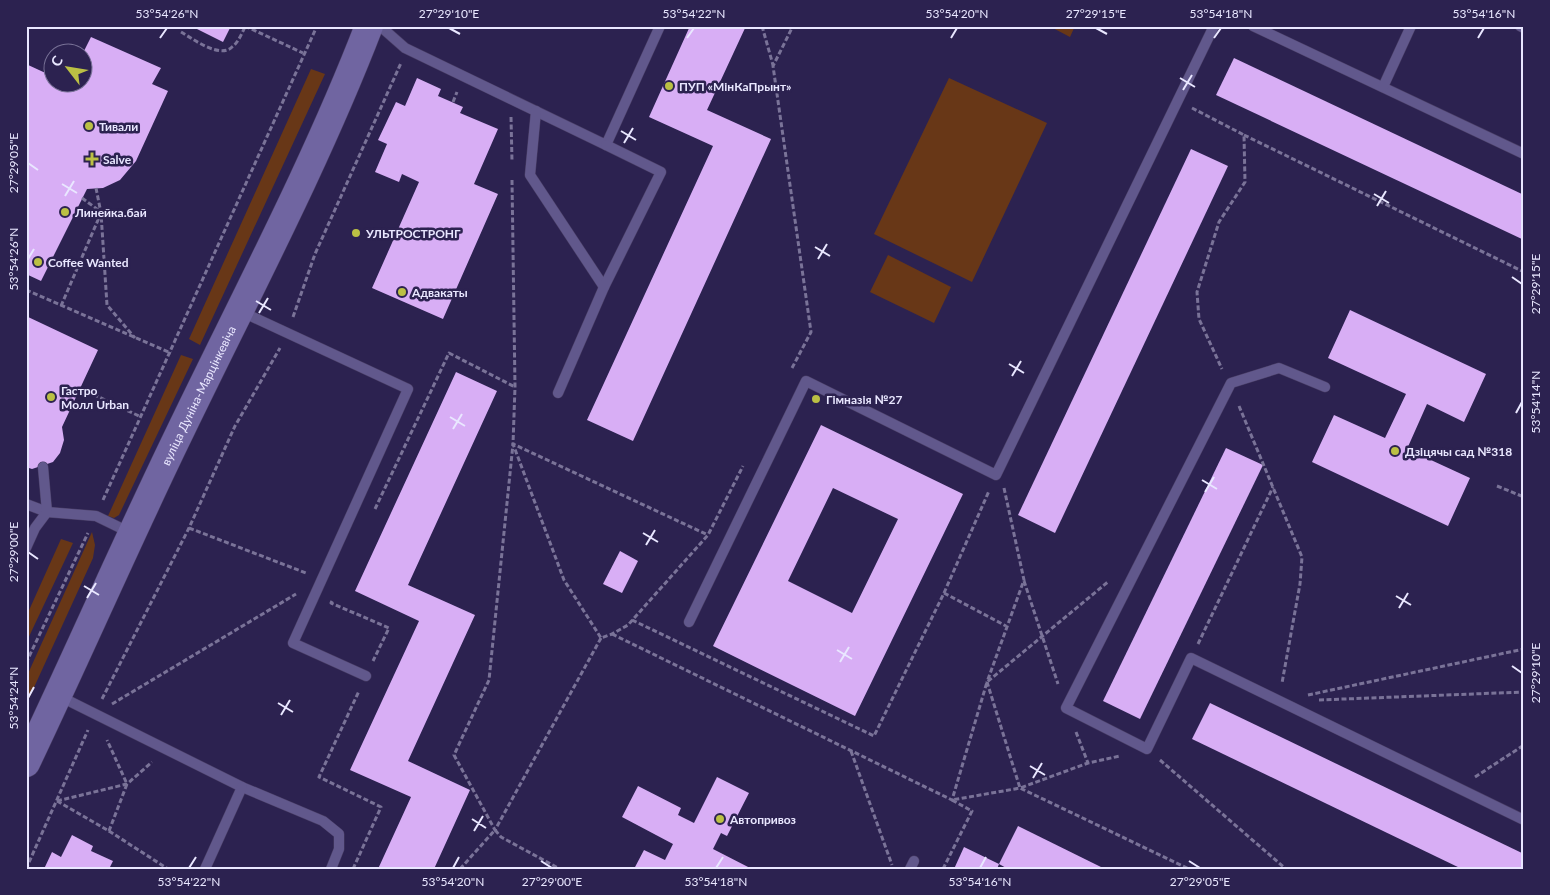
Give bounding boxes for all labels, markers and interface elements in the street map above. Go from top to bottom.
text: 53°54'26"N [136,6,198,21]
text: 27°29'10"E [419,6,479,21]
text: 53°54'22"N [663,6,725,21]
text: 53°54'20"N [926,6,988,21]
text: 27°29'15"E [1066,6,1126,21]
text: 53°54'18"N [1190,6,1252,21]
text: 53°54'16"N [1453,6,1515,21]
north arrow [42,42,92,92]
text: С [47,52,66,69]
place label: ПУП «МінКаПрынт» [679,79,792,94]
marker: ПУП «МінКаПрынт» [663,80,675,92]
place label: Тивали [99,119,138,134]
marker: Тивали [83,120,95,132]
text: 27°29'05"E [6,133,21,193]
marker: Salve [85,152,99,166]
place label: Salve [103,152,132,167]
place label: Линейка.бай [74,205,147,220]
marker: Линейка.бай [59,206,71,218]
place label: УЛЬТРОСТРОНГ [365,226,461,241]
marker: УЛЬТРОСТРОНГ [350,227,362,239]
text: 53°54'26"N [6,228,21,290]
text: 27°29'15"E [1528,254,1543,314]
place label: Coffee Wanted [48,255,129,270]
marker: Coffee Wanted [32,256,44,268]
place label: Адвакаты [411,285,468,300]
marker: Адвакаты [396,286,408,298]
street label: вуліца Дуніна-Марцінкевіча [158,323,239,468]
text: 53°54'14"N [1528,371,1543,433]
place label: Гастро Молл Urban [61,383,129,412]
marker: Гастро Молл Urban [45,391,57,403]
place label: Гімназія №27 [826,392,903,407]
marker: Гімназія №27 [810,393,822,405]
place label: Дзіцячы сад №318 [1405,444,1512,459]
marker: Дзіцячы сад №318 [1389,445,1401,457]
text: 27°29'00"E [6,522,21,582]
text: 27°29'10"E [1528,643,1543,703]
text: 53°54'24"N [6,667,21,729]
place label: Автопривоз [729,812,796,827]
marker: Автопривоз [714,813,726,825]
text: 53°54'22"N [158,874,220,889]
text: 53°54'20"N [422,874,484,889]
text: 27°29'00"E [522,874,582,889]
text: 53°54'18"N [685,874,747,889]
text: 53°54'16"N [949,874,1011,889]
text: 27°29'05"E [1170,874,1230,889]

